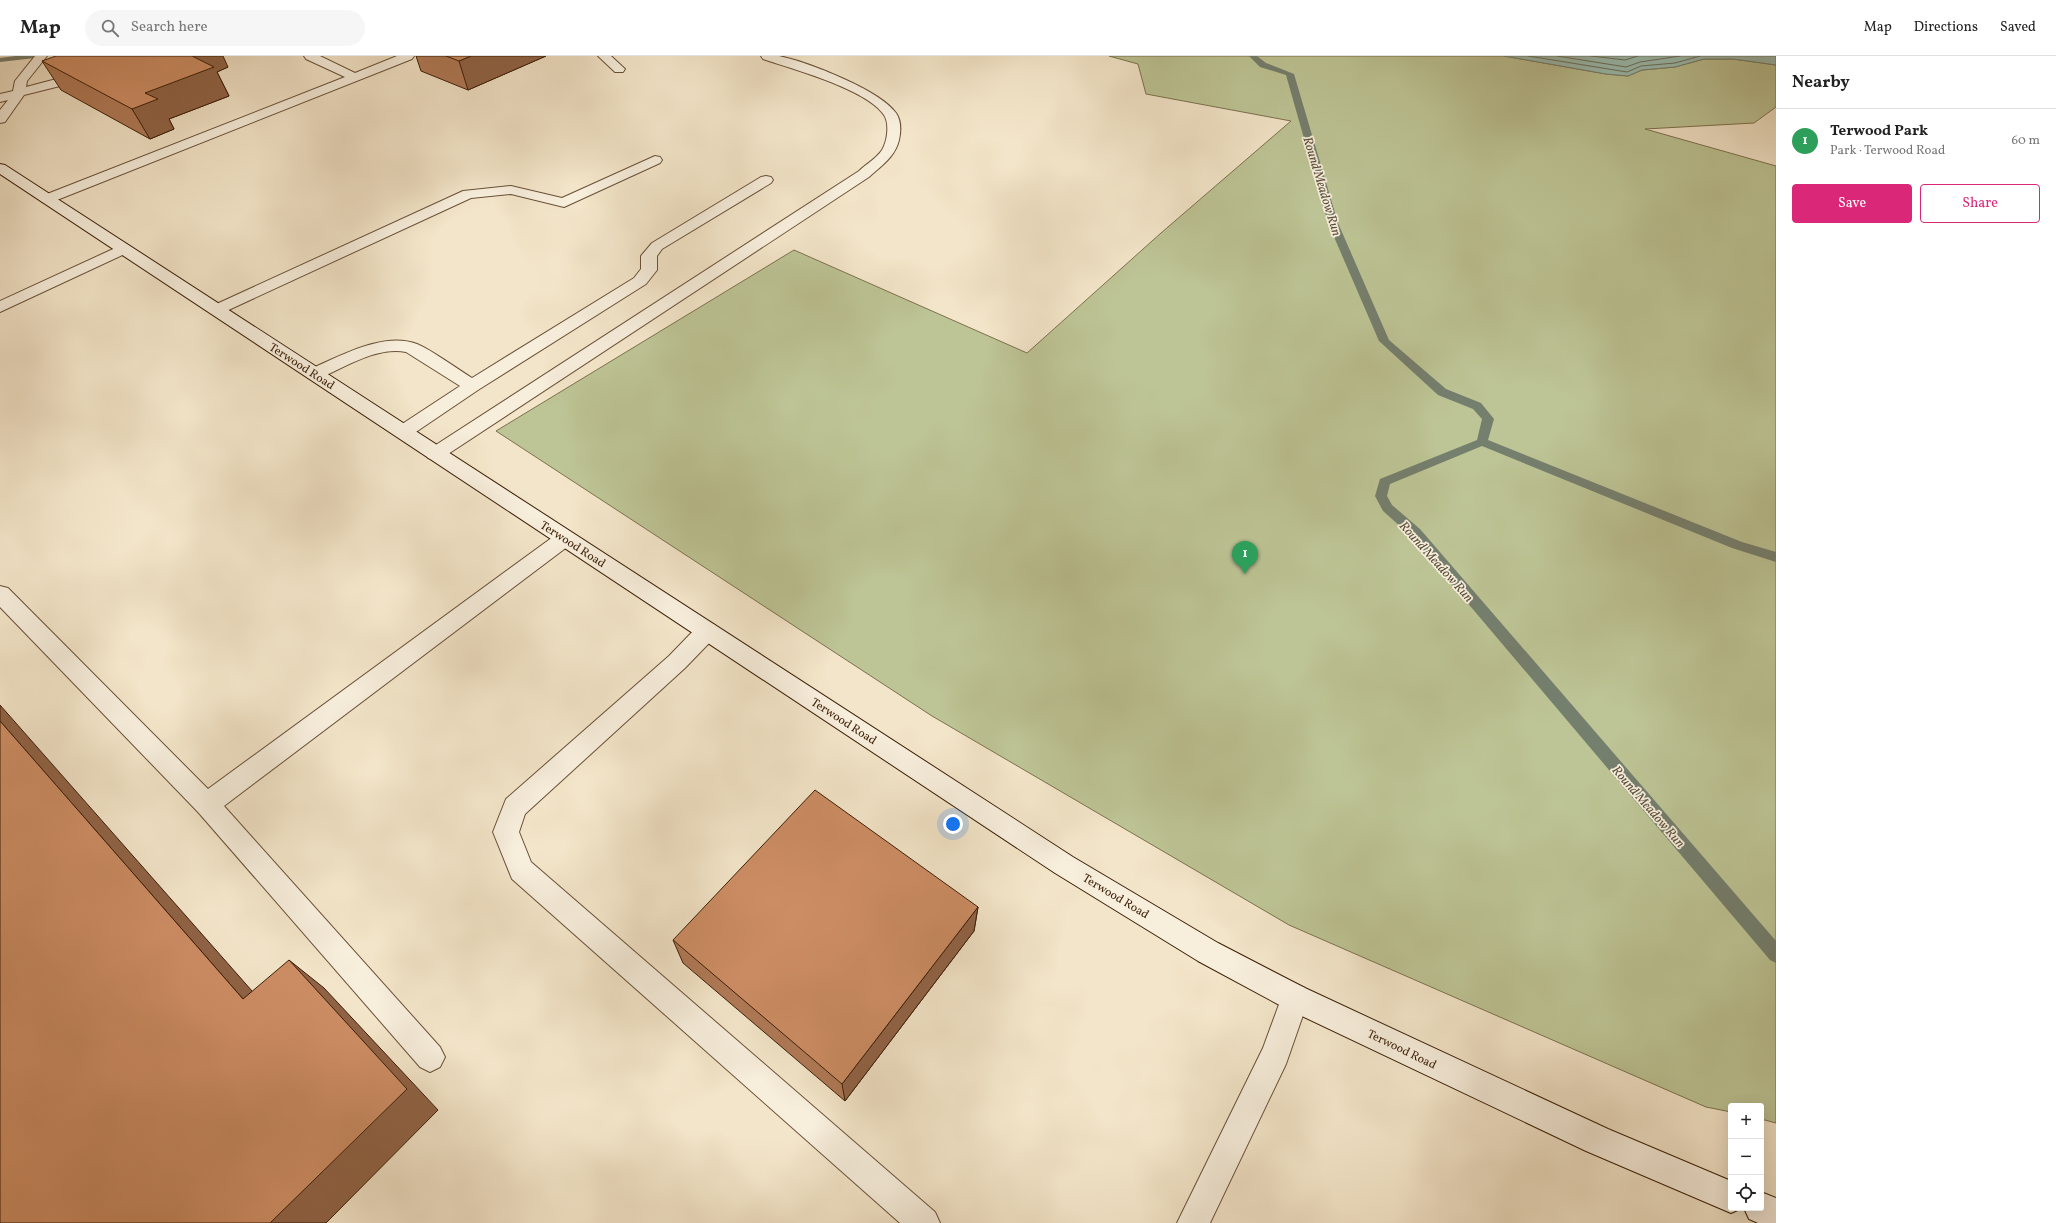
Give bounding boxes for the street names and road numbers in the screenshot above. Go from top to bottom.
street label: Terwood Road [266,340,337,394]
street label: Terwood Road [537,518,608,572]
street label: Terwood Road [808,695,879,749]
street label: Terwood Road [1079,871,1152,923]
street label: Terwood Road [1364,1026,1439,1074]

